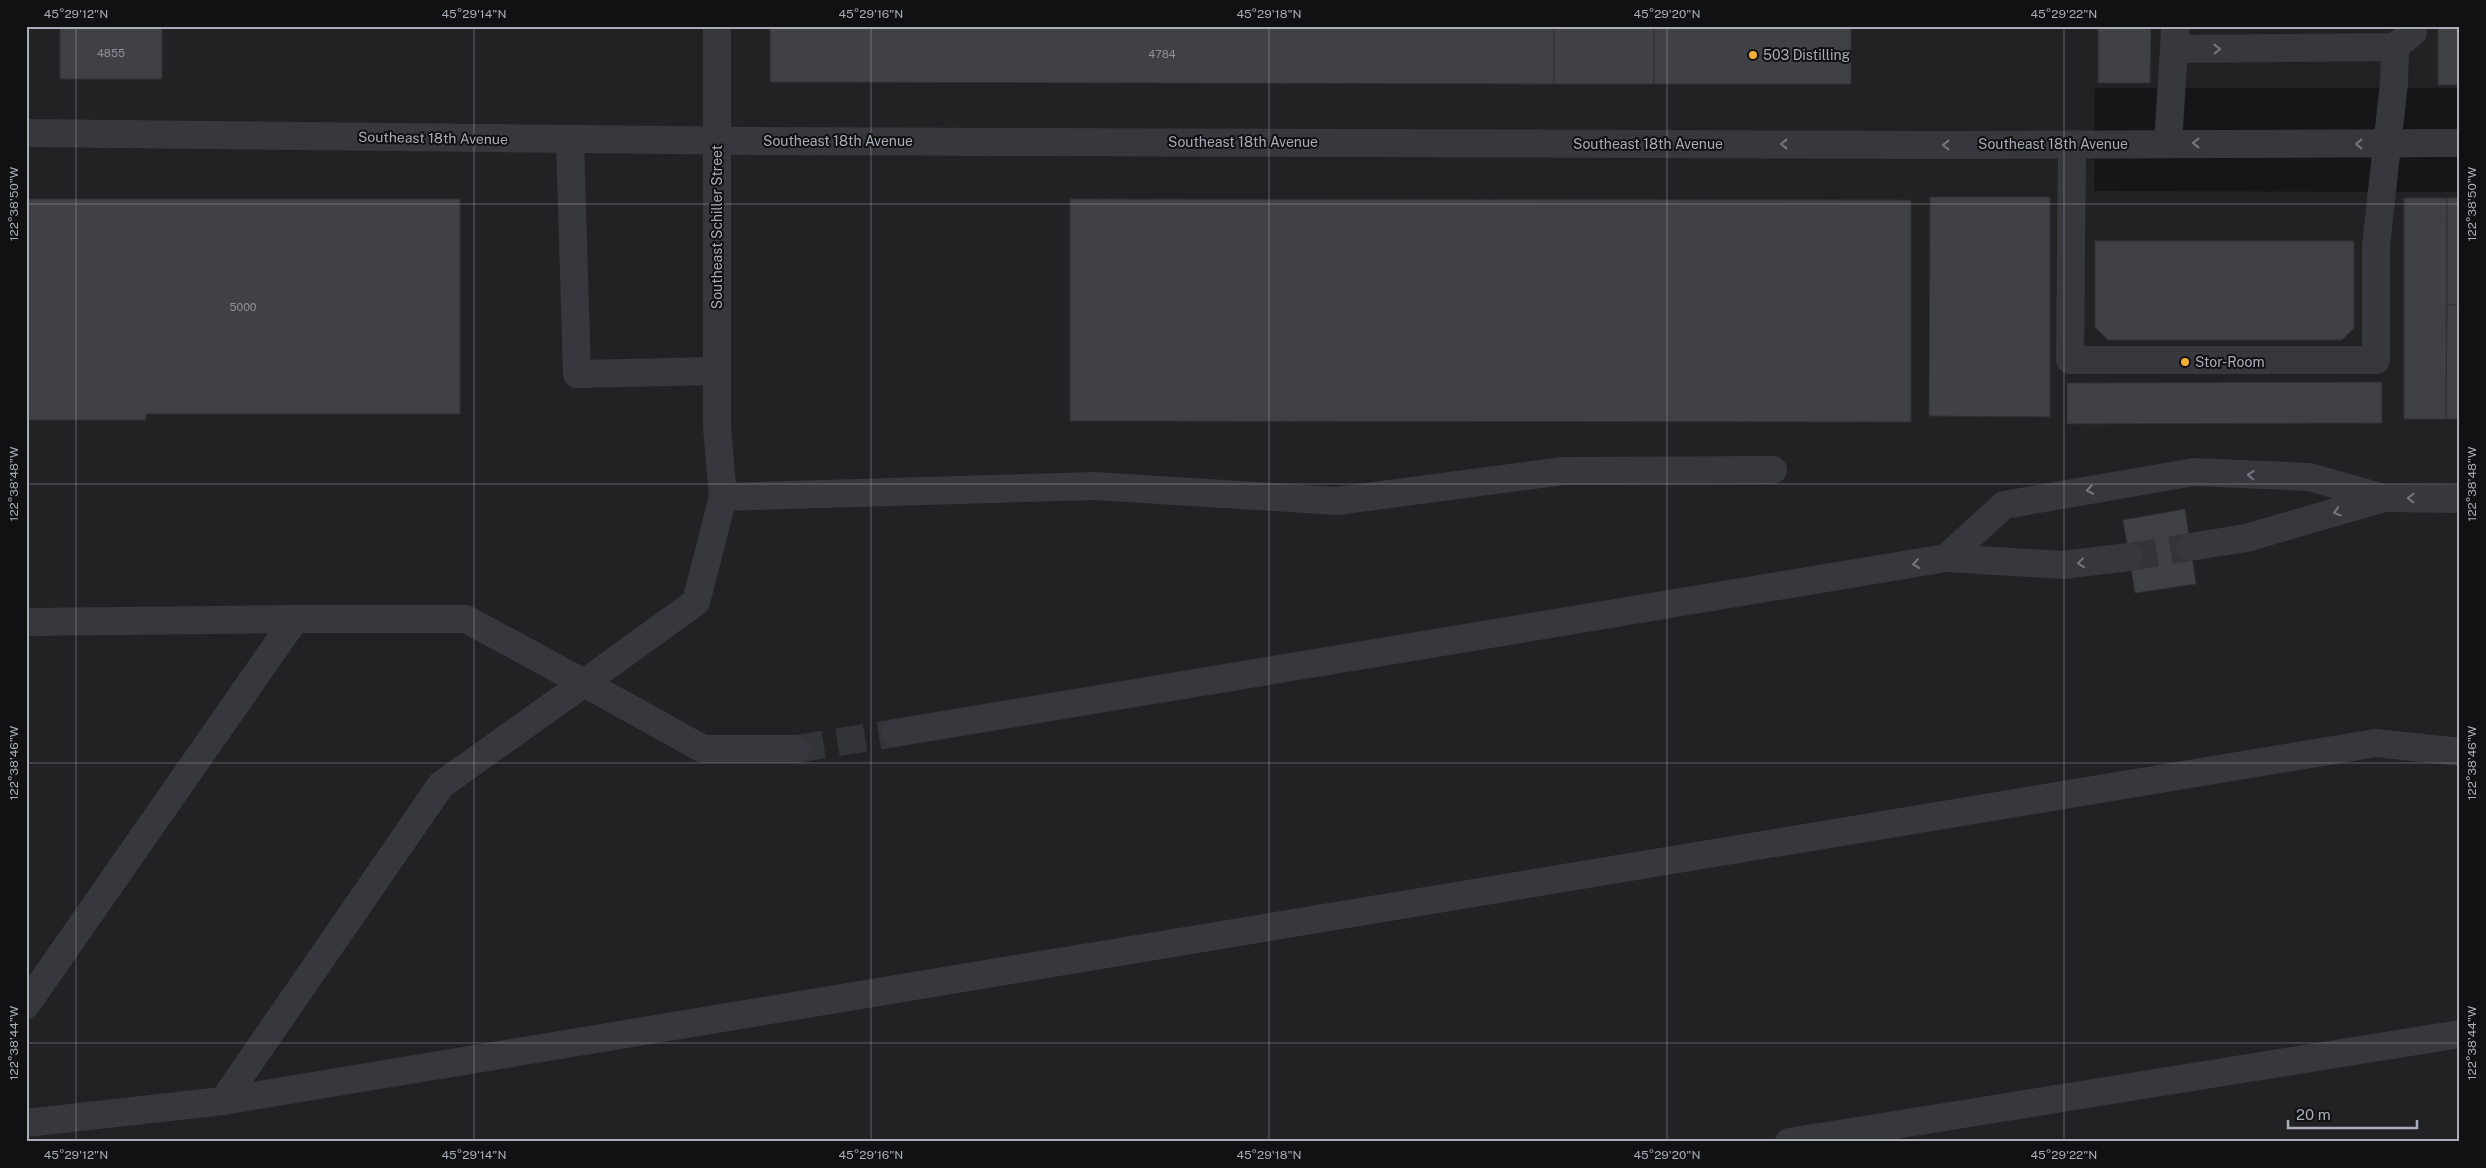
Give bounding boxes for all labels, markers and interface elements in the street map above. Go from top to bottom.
text: 45°29'12"N [44,7,108,21]
text: 45°29'14"N [442,7,506,21]
text: 45°29'16"N [839,7,903,21]
text: 45°29'18"N [1236,7,1302,21]
text: 45°29'20"N [1634,7,1700,21]
text: 45°29'22"N [2031,7,2097,21]
one-way arrow [2214,44,2221,54]
house number: 4855 [97,47,125,59]
place label: 503 Distilling [1763,47,1851,63]
house number: 4784 [1148,48,1176,60]
marker: 503 Distilling [1747,49,1759,61]
street label: Southeast 18th Avenue [358,129,508,147]
street label: Southeast 18th Avenue [763,133,913,149]
street label: Southeast 18th Avenue [1168,134,1318,150]
street label: Southeast 18th Avenue [1573,136,1723,152]
street label: Southeast 18th Avenue [1978,136,2128,152]
one-way arrow [2192,138,2200,148]
one-way arrow [1779,139,1787,149]
one-way arrow [1942,139,1950,150]
one-way arrow [2354,139,2362,149]
street label: Southeast Schiller Street [709,145,725,309]
text: 122°38'50"W [7,166,21,241]
text: 122°38'50"W [2465,166,2479,241]
house number: 5000 [229,301,257,313]
place label: Stor-Room [2195,354,2265,370]
marker: Stor-Room [2179,356,2191,368]
text: 122°38'48"W [7,446,21,521]
text: 122°38'48"W [2465,446,2479,521]
one-way arrow [2247,469,2255,480]
one-way arrow [2086,484,2095,494]
one-way arrow [2407,493,2415,504]
one-way arrow [2333,506,2342,516]
one-way arrow [2076,557,2084,568]
one-way arrow [1912,558,1920,568]
text: 122°38'46"W [7,725,21,800]
text: 122°38'46"W [2465,725,2479,800]
text: 122°38'44"W [7,1005,21,1080]
text: 122°38'44"W [2465,1005,2479,1080]
scale bar [2288,1098,2417,1130]
text: 20 m [2296,1106,2331,1123]
text: 45°29'12"N [44,1148,108,1162]
text: 45°29'14"N [442,1148,506,1162]
text: 45°29'16"N [839,1148,903,1162]
text: 45°29'18"N [1236,1148,1302,1162]
text: 45°29'20"N [1634,1148,1700,1162]
text: 45°29'22"N [2031,1148,2097,1162]

